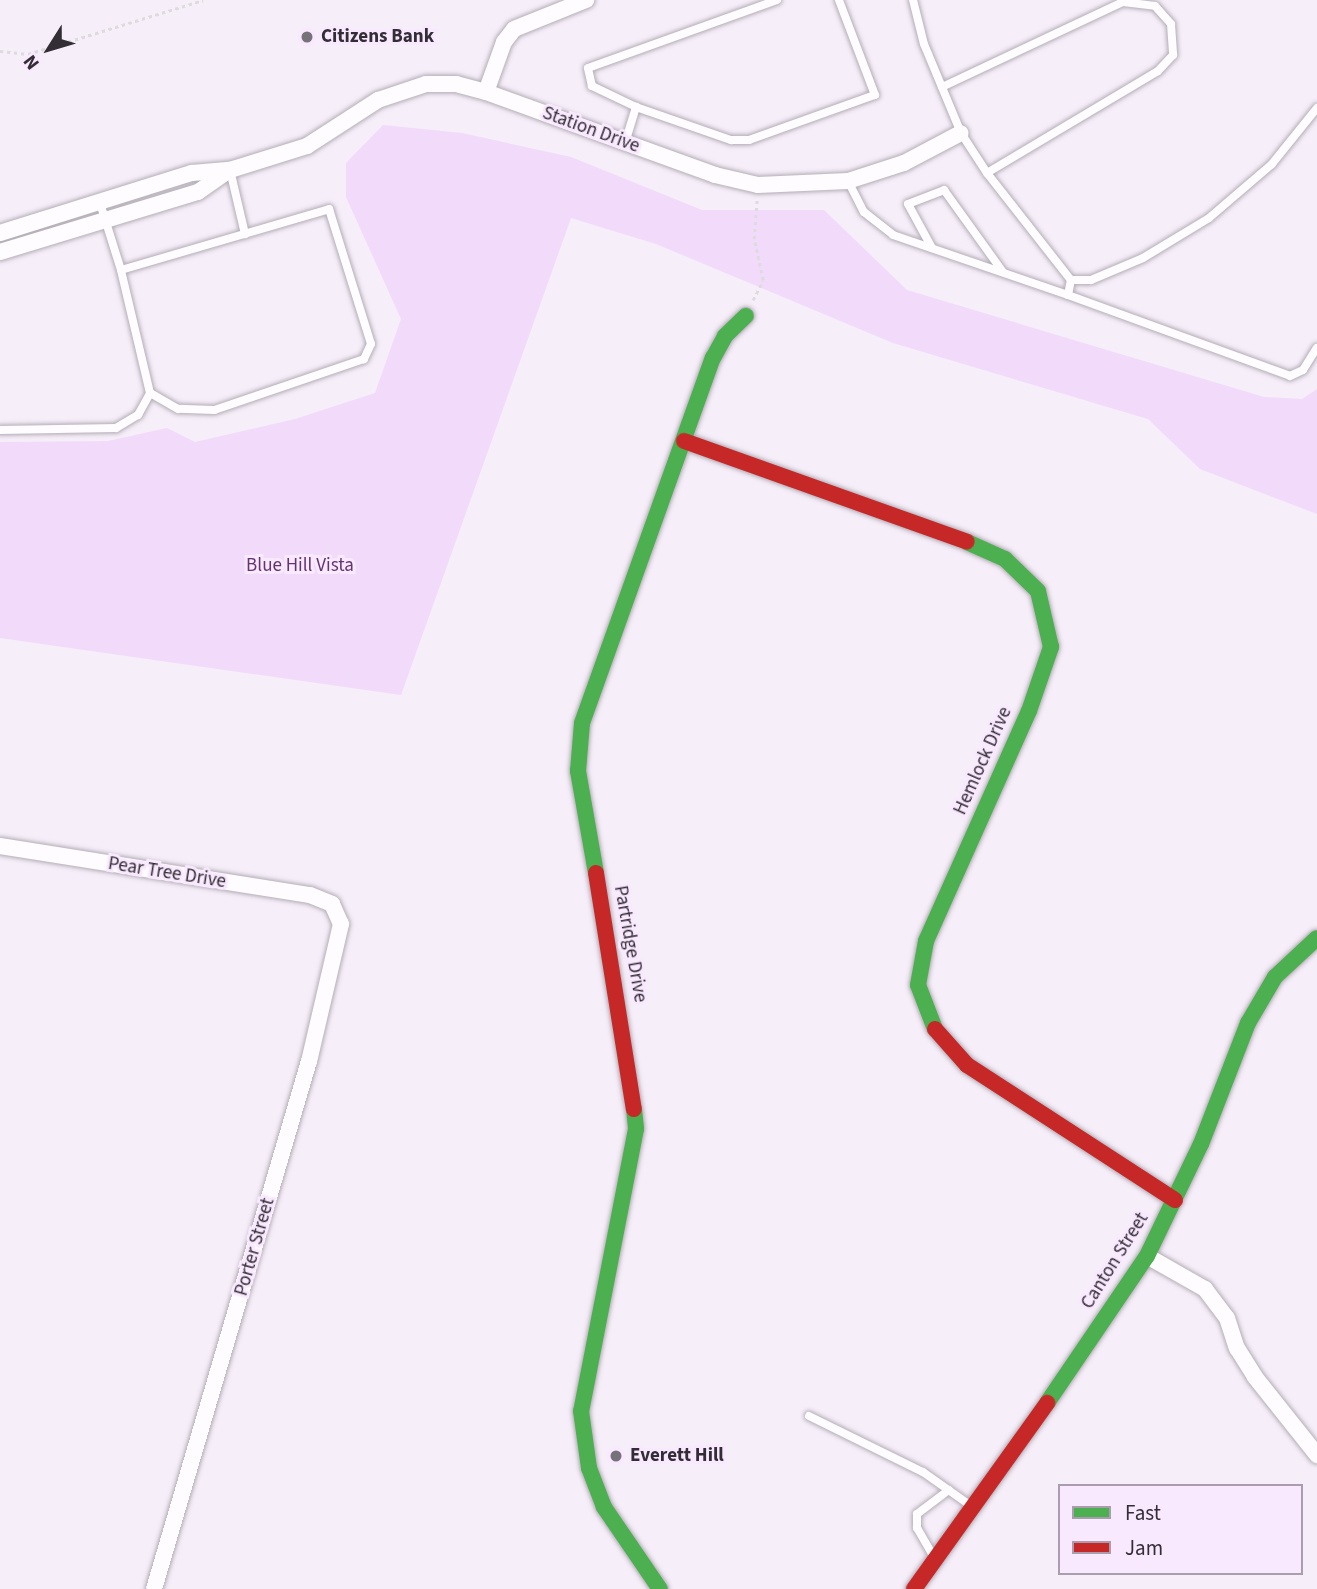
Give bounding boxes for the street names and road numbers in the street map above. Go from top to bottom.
street label: Station Drive [539,102,643,158]
street label: Hemlock Drive [949,703,1017,819]
street label: Pear Tree Drive [106,852,228,894]
street label: Partridge Drive [609,884,651,1004]
street label: Porter Street [230,1195,280,1299]
street label: Canton Street [1076,1209,1154,1313]

